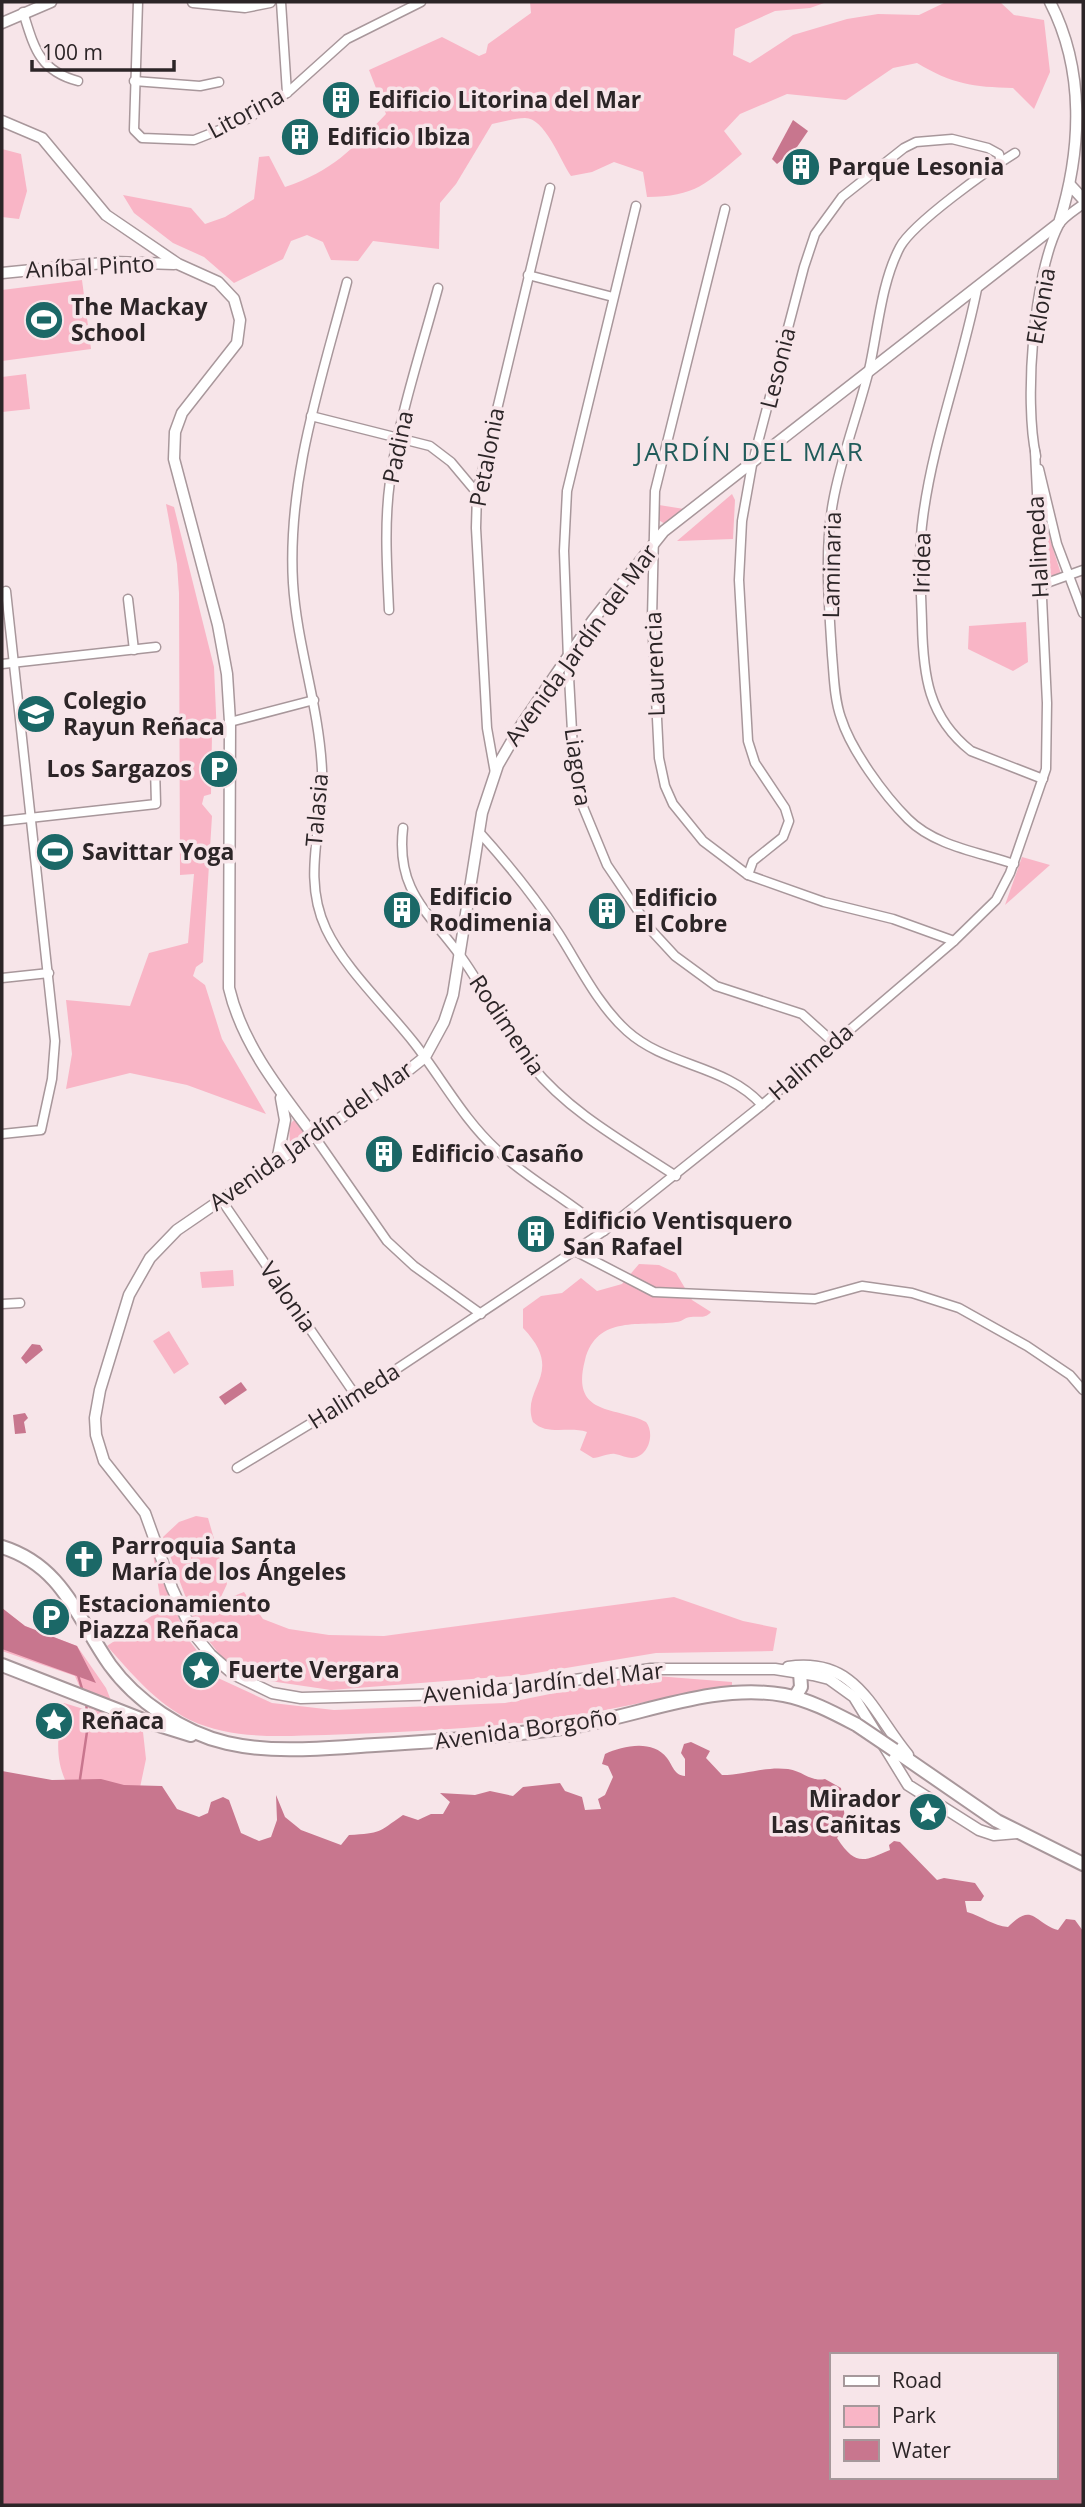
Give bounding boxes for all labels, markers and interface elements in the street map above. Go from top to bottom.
scale bar [32,28,173,72]
text: 100 m [42,38,103,66]
street label: Litorina [202,79,289,145]
building icon: Edificio Litorina del Mar [320,79,362,121]
place label: Edificio Litorina del Mar [368,83,641,115]
building icon: Edificio Ibiza [279,116,321,158]
place label: Edificio Ibiza [327,120,471,152]
building icon: Parque Lesonia [780,146,822,188]
place label: Parque Lesonia [828,150,1004,182]
street label: Aníbal Pinto [25,247,155,285]
street label: Eklonia [1018,265,1062,347]
place label: The Mackay School [71,290,209,348]
sports icon: The Mackay School [23,299,65,341]
street label: Lesonia [752,324,803,412]
street label: Petalonia [461,405,511,509]
street label: Padina [374,408,420,486]
district label: JARDÍN DEL MAR [632,433,865,469]
street label: Halimeda [1018,495,1056,599]
street label: Laminaria [814,511,848,619]
street label: Iridea [904,532,938,594]
street label: Avenida Jardín del Mar [496,537,665,752]
street label: Laurencia [636,611,672,717]
place label: Colegio Rayun Reñaca [63,684,225,742]
school or university icon: Colegio Rayun Reñaca [15,693,57,735]
street label: Liagora [558,725,600,808]
parking icon: Los Sargazos [198,748,240,790]
place label: Los Sargazos [47,752,192,784]
street label: Talasia [297,772,335,848]
sports icon: Savittar Yoga [34,831,76,873]
place label: Savittar Yoga [82,835,234,867]
place label: Edificio Rodimenia [429,880,552,938]
place label: Edificio El Cobre [634,881,727,939]
building icon: Edificio Rodimenia [381,889,423,931]
building icon: Edificio El Cobre [586,890,628,932]
street label: Rodimenia [462,968,553,1081]
street label: Halimeda [761,1016,859,1107]
street label: Avenida Jardín del Mar [202,1052,419,1218]
building icon: Edificio Casaño [363,1133,405,1175]
place label: Edificio Casaño [411,1137,584,1169]
place label: Edificio Ventisquero San Rafael [563,1204,792,1262]
building icon: Edificio Ventisquero San Rafael [515,1213,557,1255]
street label: Valonia [253,1255,325,1338]
street label: Halimeda [302,1354,405,1436]
place label: Parroquia Santa María de los Ángeles [111,1529,346,1587]
church icon: Parroquia Santa María de los Ángeles [63,1538,105,1580]
place label: Estacionamiento Piazza Reñaca [78,1587,271,1645]
parking icon: Estacionamiento Piazza Reñaca [30,1596,72,1638]
place icon: Fuerte Vergara [180,1649,222,1691]
place label: Fuerte Vergara [228,1653,400,1685]
street label: Avenida Jardín del Mar [421,1653,665,1711]
street label: Avenida Borgoño [433,1699,619,1757]
place icon: Reñaca [33,1700,75,1742]
place label: Reñaca [81,1704,165,1736]
place label: Mirador Las Cañitas [771,1782,901,1840]
place icon: Mirador Las Cañitas [907,1791,949,1833]
legend [830,2353,1057,2479]
text: Road [892,2366,942,2394]
text: Park [892,2401,936,2429]
text: Water [892,2436,951,2464]

